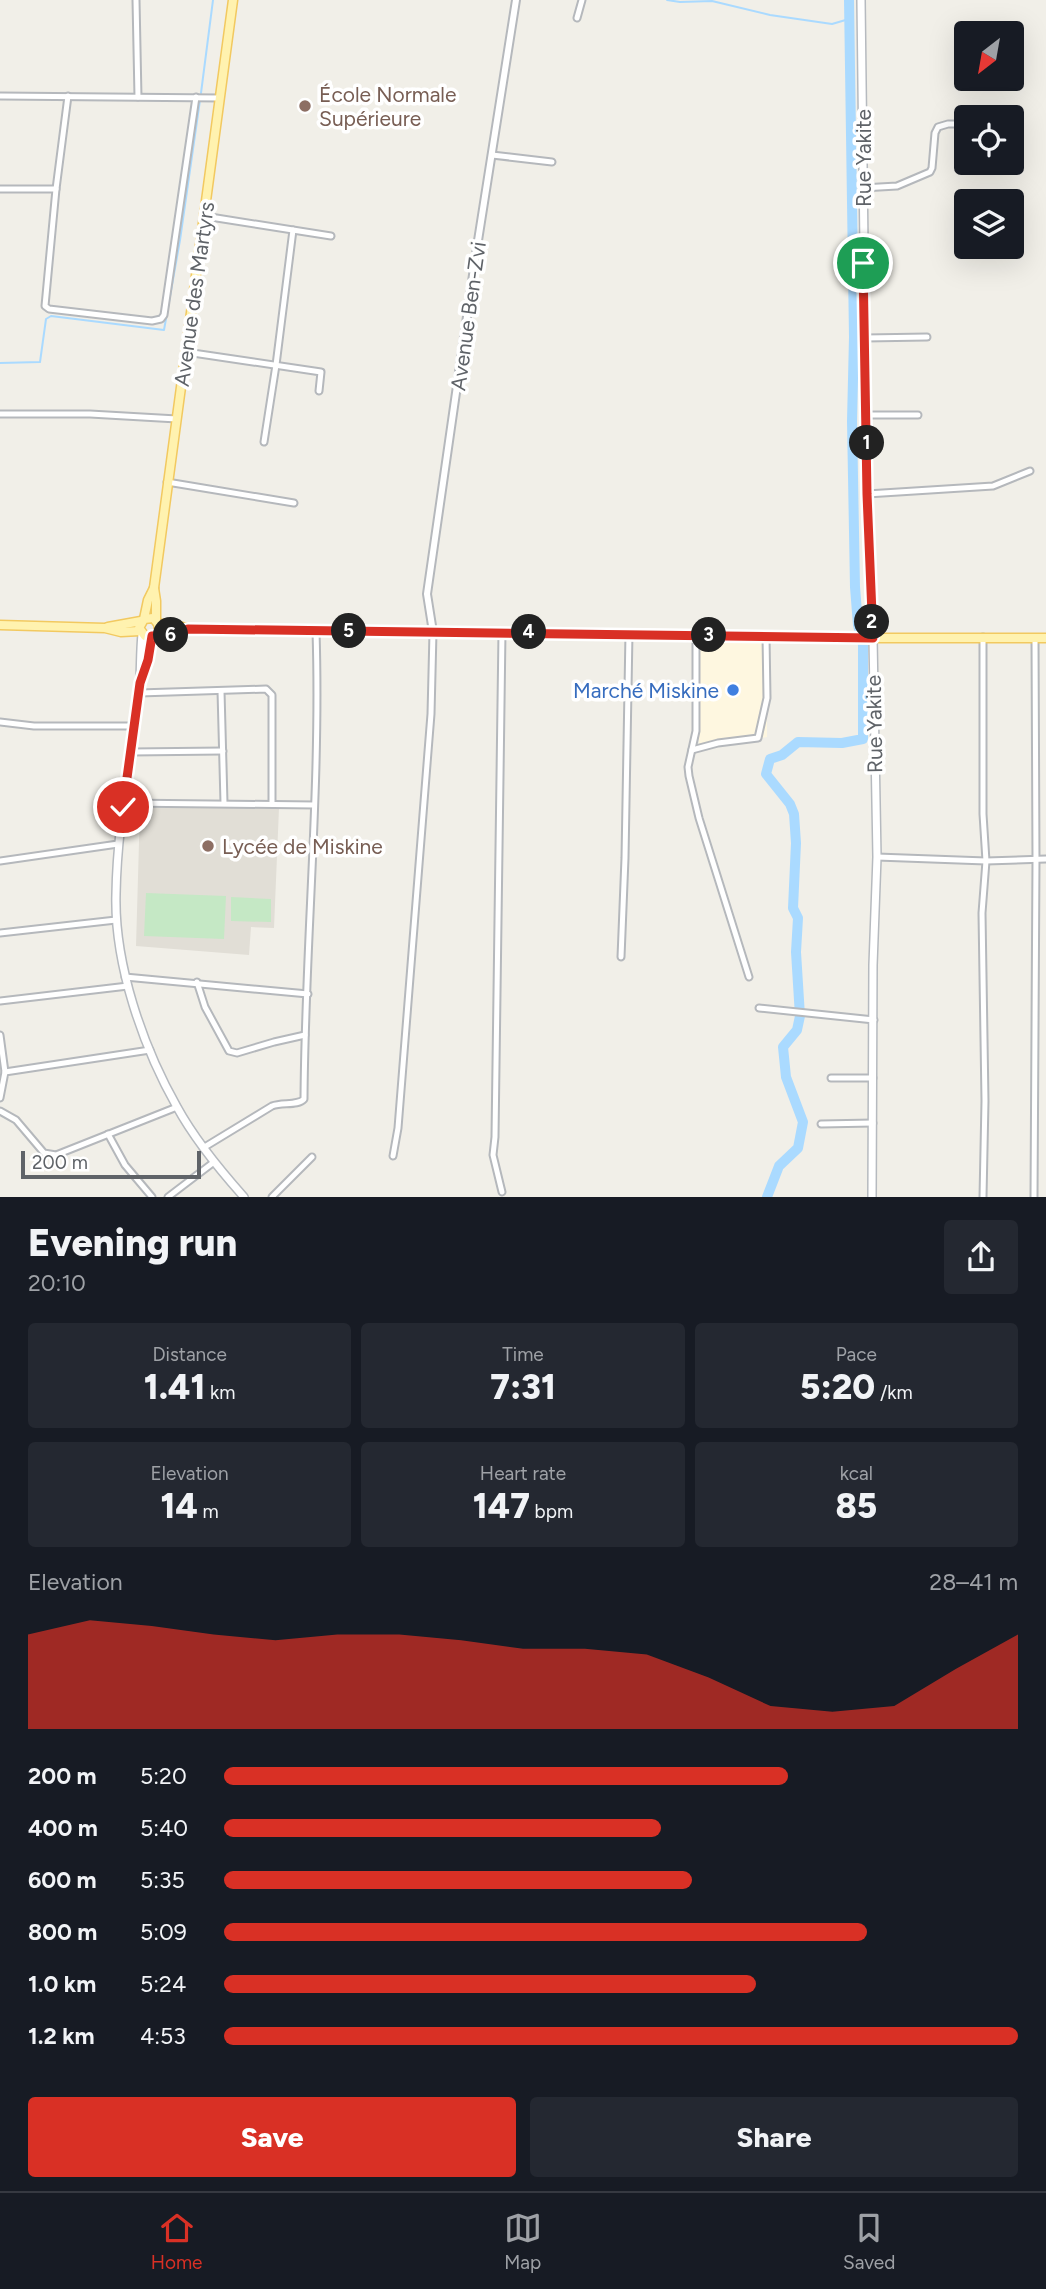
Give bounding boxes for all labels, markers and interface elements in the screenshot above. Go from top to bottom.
north arrow [954,21,1024,91]
map controls [954,21,1024,259]
place label: École Normale Supérieure [319,82,456,131]
marker: École Normale Supérieure [297,98,313,114]
button: locate [954,105,1024,175]
street label: Rue Yakite [851,109,876,207]
button: layers [954,189,1024,259]
street label: Avenue des Martyrs [169,200,219,388]
pin [833,233,893,293]
street label: Avenue Ben-Zvi [445,240,491,392]
icon: arrive [844,244,882,282]
pin: 1 [850,426,884,460]
text: 1 [862,431,871,454]
pin: 2 [854,604,890,640]
text: 2 [866,610,877,633]
pin: 5 [332,614,366,648]
pin: 4 [512,614,546,650]
pin: 6 [154,618,188,652]
pin: 3 [692,618,726,652]
text: 5 [343,619,354,642]
text: 4 [522,620,535,643]
text: 6 [165,623,176,646]
text: 3 [703,623,714,646]
street label: Rue Yakite [861,675,887,773]
place label: Marché Miskine [573,678,719,703]
marker: Marché Miskine [725,682,741,698]
pin [93,777,153,837]
icon: check [104,788,142,826]
place label: Lycée de Miskine [222,834,383,859]
marker: Lycée de Miskine [200,838,216,854]
scale bar [21,1148,201,1180]
text: 200 m [32,1151,88,1174]
text: Evening run [28,1220,237,1266]
button: share [944,1220,1018,1294]
text: 20:10 [28,1269,86,1297]
text: Distance [152,1343,227,1366]
text: Time [502,1343,544,1366]
text: Pace [836,1343,877,1366]
text: 1.41 [144,1366,205,1408]
text: 7:31 [490,1366,556,1408]
text: 5:20 [800,1366,875,1408]
text: km [205,1381,235,1404]
text: /km [875,1381,913,1404]
text: Elevation [151,1462,229,1485]
text: Heart rate [480,1462,566,1485]
text: kcal [840,1462,873,1485]
text: 14 [161,1485,198,1527]
text: 147 [473,1485,530,1527]
text: 85 [835,1485,877,1527]
text: m [198,1500,219,1523]
text: bpm [530,1500,573,1523]
text: Elevation [28,1568,123,1596]
text: 28–41 m [929,1568,1018,1596]
text: 200 m [28,1762,97,1790]
text: 5:20 [140,1762,187,1790]
text: 400 m [28,1814,98,1842]
text: 5:40 [140,1814,188,1842]
text: 600 m [28,1866,97,1894]
text: 5:35 [140,1866,185,1894]
text: 800 m [28,1918,97,1946]
text: 5:09 [140,1918,187,1946]
text: 1.0 km [28,1970,96,1998]
text: 5:24 [140,1970,186,1998]
text: 1.2 km [28,2022,95,2050]
text: 4:53 [140,2022,186,2050]
button: Save [28,2097,516,2177]
button: Share [530,2097,1018,2177]
tab: Home [151,2209,202,2274]
tab: Map [504,2209,542,2274]
tab: Saved [843,2209,895,2274]

